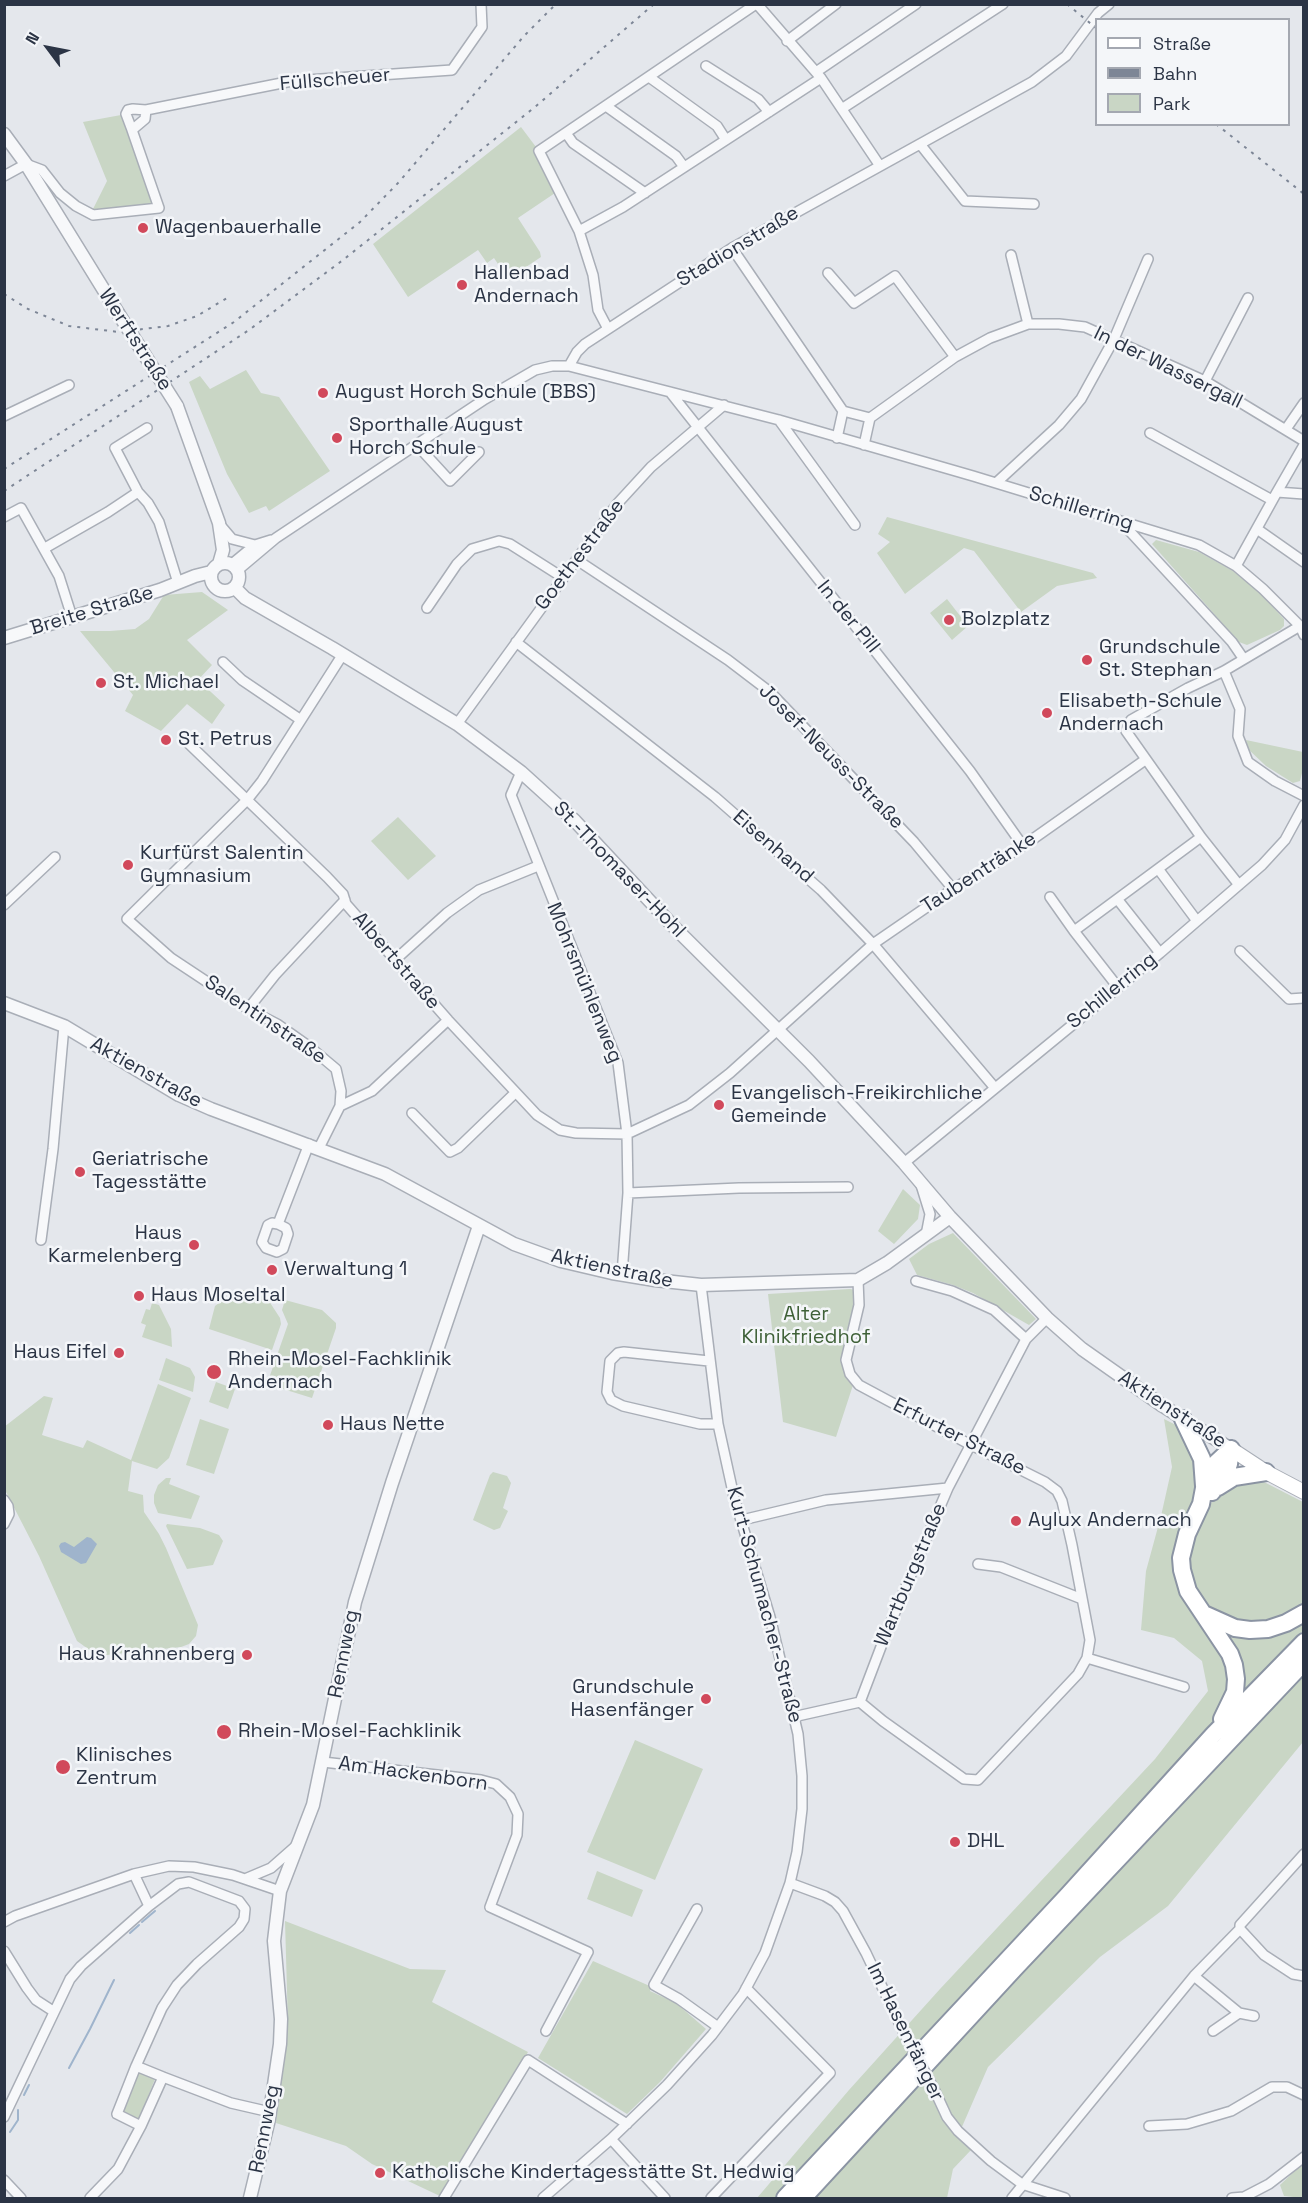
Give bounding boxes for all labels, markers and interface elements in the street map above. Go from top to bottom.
north arrow [18,18,78,78]
legend [1095,18,1290,126]
text: N [21,28,44,48]
text: Straße [1153,32,1211,55]
text: Bahn [1153,62,1197,85]
street label: Füllscheuer [279,63,391,97]
text: Park [1153,92,1190,115]
street label: Stadionstraße [673,201,803,293]
place label: Wagenbauerhalle [155,216,322,240]
marker: Wagenbauerhalle [136,221,150,235]
place label: Hallenbad Andernach [474,262,579,309]
marker: Hallenbad Andernach [455,278,469,292]
street label: Werftstraße [93,284,177,396]
street label: In der Wassergall [1090,322,1246,414]
place label: August Horch Schule (BBS) [335,381,596,405]
marker: August Horch Schule (BBS) [316,386,330,400]
place label: Sporthalle August Horch Schule [349,414,523,461]
marker: Sporthalle August Horch Schule [330,431,344,445]
street label: Schillerring [1026,482,1136,536]
street label: Goethestraße [530,495,630,615]
street label: In der Pill [811,576,885,658]
street label: Breite Straße [28,581,156,641]
place label: Bolzplatz [961,608,1050,632]
marker: Bolzplatz [942,613,956,627]
place label: Grundschule St. Stephan [1099,636,1221,683]
marker: Grundschule St. Stephan [1080,653,1094,667]
place label: St. Michael [113,671,219,695]
marker: St. Michael [94,676,108,690]
street label: Josef-Neuss-Straße [753,679,909,835]
place label: Elisabeth-Schule Andernach [1059,690,1222,737]
marker: Elisabeth-Schule Andernach [1040,706,1054,720]
place label: St. Petrus [178,728,272,752]
marker: St. Petrus [159,733,173,747]
street label: St.-Thomaser-Hohl [548,797,690,943]
street label: Eisenhand [728,805,818,889]
street label: Taubentränke [917,827,1041,919]
place label: Kurfürst Salentin Gymnasium [140,842,304,889]
marker: Kurfürst Salentin Gymnasium [121,858,135,872]
street label: Mohrsmühlenweg [541,899,627,1067]
street label: Albertstraße [347,907,445,1015]
street label: Schillerring [1062,948,1162,1034]
street label: Salentinstraße [200,971,330,1069]
street label: Aktienstraße [86,1032,206,1114]
place label: Evangelisch-Freikirchliche Gemeinde [731,1082,982,1129]
marker: Evangelisch-Freikirchliche Gemeinde [712,1098,726,1112]
place label: Geriatrische Tagesstätte [92,1148,209,1195]
marker: Geriatrische Tagesstätte [73,1165,87,1179]
place label: Haus Karmelenberg [48,1222,182,1269]
marker: Haus Karmelenberg [187,1238,201,1252]
street label: Aktienstraße [549,1244,675,1294]
place label: Verwaltung 1 [284,1258,407,1282]
marker: Verwaltung 1 [265,1263,279,1277]
place label: Haus Moseltal [151,1284,286,1308]
marker: Haus Moseltal [132,1289,146,1303]
park label: Alter Klinikfriedhof [742,1303,870,1350]
place label: Haus Eifel [13,1341,107,1365]
marker: Haus Eifel [112,1346,126,1360]
place label: Rhein-Mosel-Fachklinik Andernach [228,1348,452,1395]
marker: Rhein-Mosel-Fachklinik Andernach [205,1363,223,1381]
street label: Aktienstraße [1113,1366,1231,1454]
street label: Erfurter Straße [889,1393,1029,1481]
place label: Haus Nette [340,1413,445,1437]
marker: Haus Nette [321,1418,335,1432]
street label: Kurt-Schumacher-Straße [721,1484,807,1726]
street label: Wartburgstraße [870,1500,952,1650]
place label: Aylux Andernach [1028,1509,1192,1533]
marker: Aylux Andernach [1009,1514,1023,1528]
street label: Rennweg [324,1608,364,1700]
place label: Haus Krahnenberg [58,1643,235,1667]
marker: Haus Krahnenberg [240,1648,254,1662]
place label: Grundschule Hasenfänger [570,1676,694,1723]
marker: Grundschule Hasenfänger [699,1692,713,1706]
place label: Rhein-Mosel-Fachklinik [238,1720,462,1744]
marker: Rhein-Mosel-Fachklinik [215,1723,233,1741]
place label: Klinisches Zentrum [76,1744,172,1791]
street label: Am Hackenborn [337,1752,489,1796]
marker: Klinisches Zentrum [54,1758,72,1776]
place label: DHL [967,1830,1004,1854]
marker: DHL [948,1835,962,1849]
street label: Im Hasenfänger [861,1959,949,2105]
street label: Rennweg [245,2083,285,2175]
place label: Katholische Kindertagesstätte St. Hedwig [392,2161,794,2185]
marker: Katholische Kindertagesstätte St. Hedwig [373,2166,387,2180]

